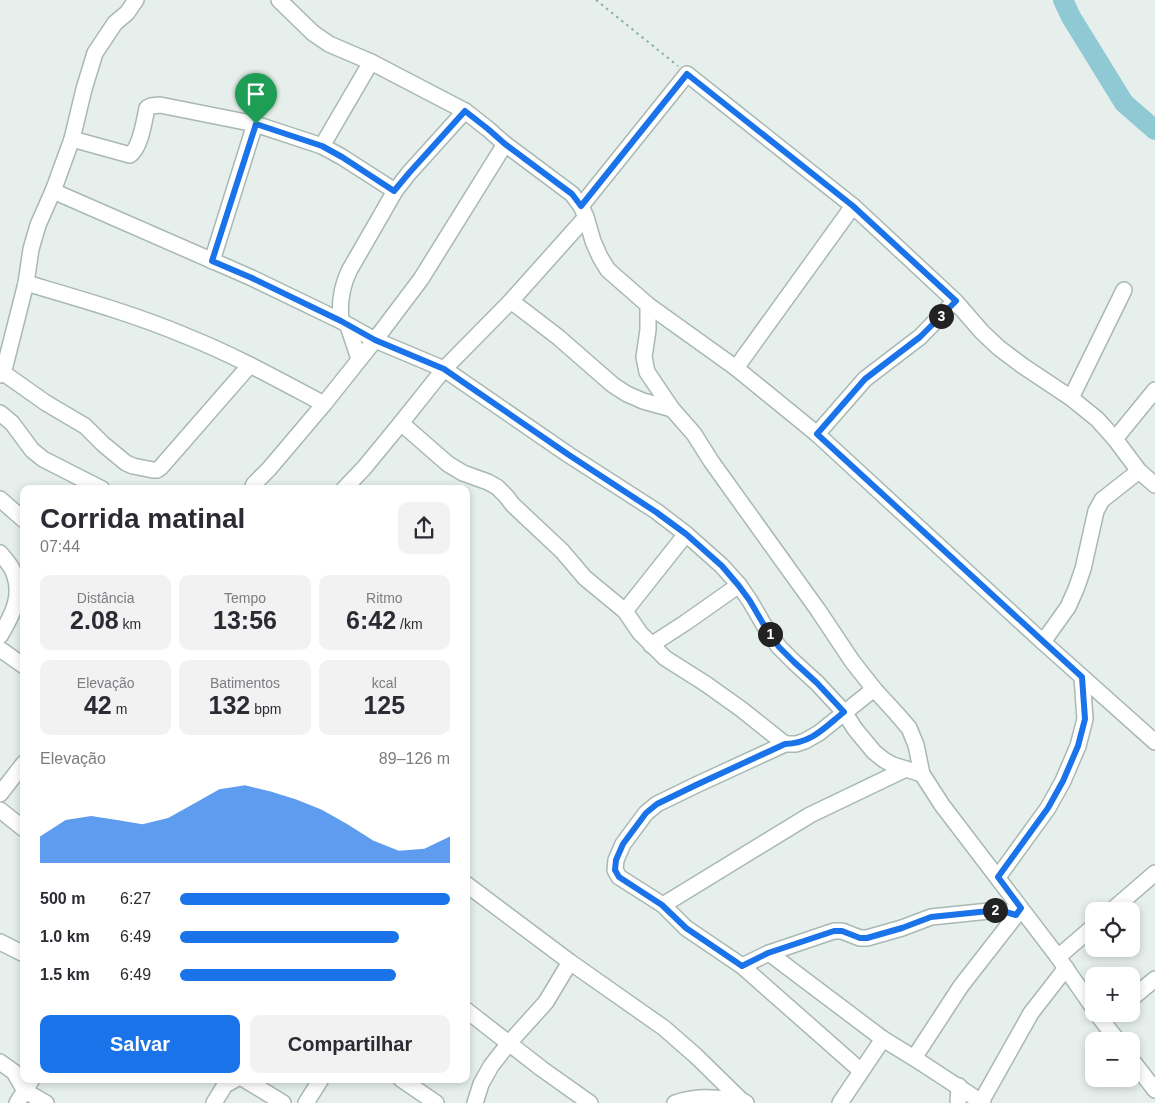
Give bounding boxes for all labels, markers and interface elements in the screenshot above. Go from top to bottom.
pin [235,73,277,124]
icon: arrive [242,80,270,108]
pin: 3 [928,304,954,328]
text: 3 [938,308,945,324]
button: share [398,502,450,554]
text: Corrida matinal [40,503,245,534]
text: 07:44 [40,538,80,555]
text: Distância [77,590,134,606]
text: Tempo [224,590,266,606]
text: Ritmo [366,590,403,606]
text: 2.08 [70,606,119,634]
text: 13:56 [213,606,277,634]
text: 6:42 [346,606,396,634]
text: km [119,616,141,632]
text: /km [396,616,423,632]
pin: 1 [758,622,782,646]
text: 1 [767,626,774,642]
text: Elevação [77,675,134,691]
text: Batimentos [210,675,280,691]
text: kcal [372,675,397,691]
text: 42 [84,691,112,719]
text: 132 [209,691,250,719]
text: 125 [363,691,405,719]
text: m [112,701,127,717]
text: bpm [250,701,281,717]
text: Elevação [40,750,106,767]
text: 89–126 m [379,750,450,767]
text: 500 m [40,890,85,907]
text: 6:27 [120,890,151,907]
pin: 2 [982,898,1008,922]
text: 2 [992,902,999,918]
map controls [1085,902,1140,1087]
button: locate [1085,902,1140,957]
text: 1.0 km [40,928,90,945]
text: 6:49 [120,928,151,945]
text: 1.5 km [40,966,90,983]
text: 6:49 [120,966,151,983]
button: + [1085,967,1140,1022]
button: Salvar [40,1015,240,1073]
button: Compartilhar [250,1015,450,1073]
button: − [1085,1032,1140,1087]

